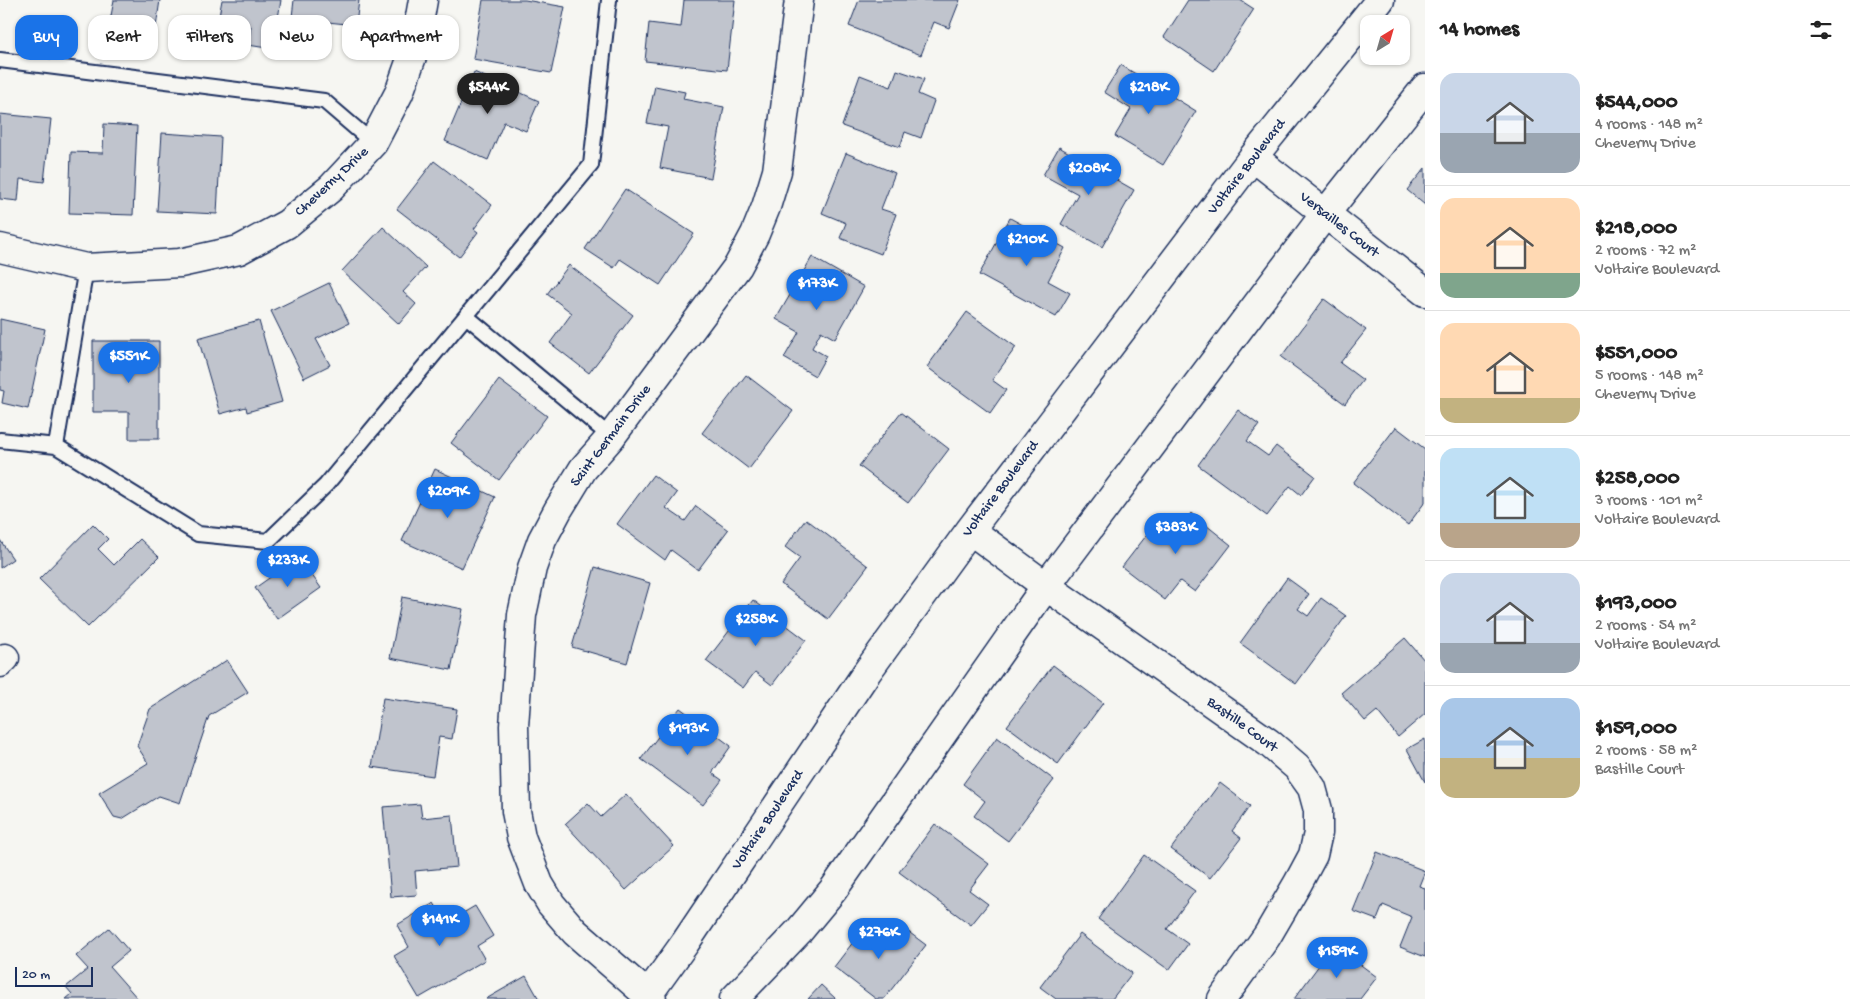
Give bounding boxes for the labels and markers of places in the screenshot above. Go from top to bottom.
pin: $544K [453,72,523,115]
pin: $218K [1114,72,1184,115]
pin: $208K [1054,154,1124,196]
pin: $210K [992,224,1062,267]
pin: $173K [782,268,852,311]
pin: $551K [94,342,164,384]
pin: $209K [413,476,483,519]
pin: $383K [1141,512,1211,555]
pin: $233K [253,546,323,588]
pin: $258K [721,604,791,647]
pin: $193K [653,714,723,756]
pin: $141K [405,904,475,947]
pin: $276K [844,918,914,960]
pin: $159K [1302,936,1372,979]

